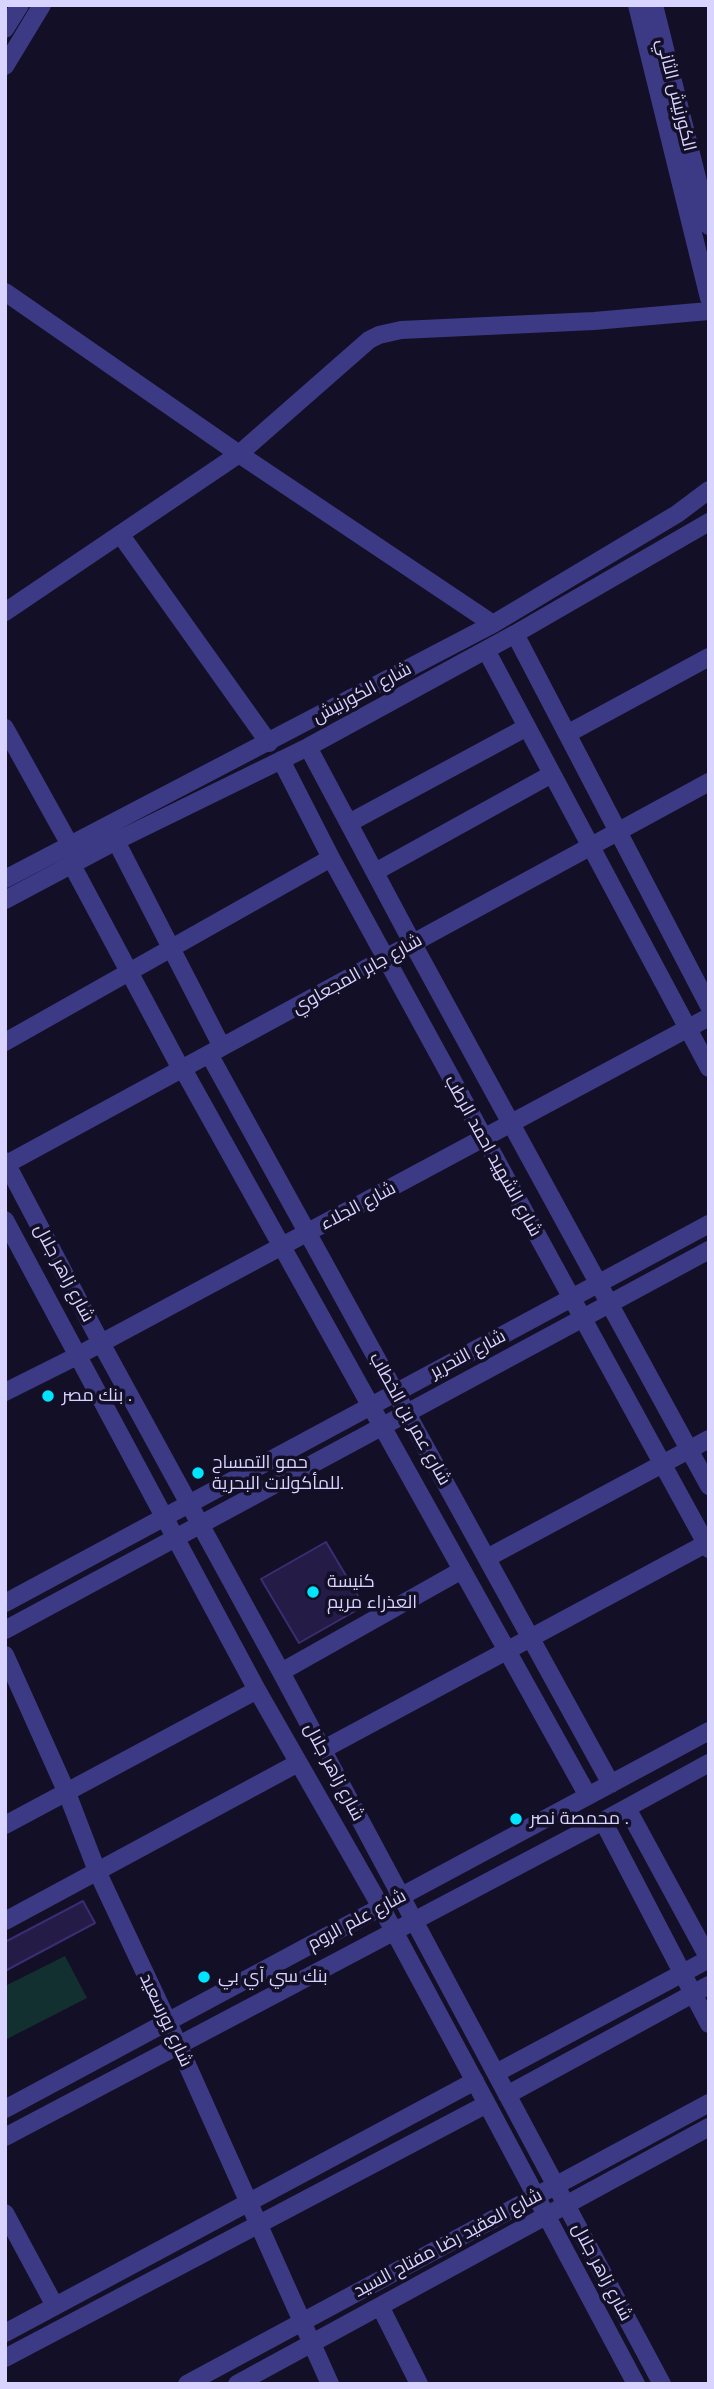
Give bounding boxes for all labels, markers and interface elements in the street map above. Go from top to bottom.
street label: الكورنيش الثاني [652,37,700,153]
street label: شارع الكورنيش [309,658,415,728]
street label: شارع جابر المجعاوي [288,929,426,1019]
street label: شارع الشهيد احمد الرطب [440,1072,546,1240]
street label: شارع الجلاء [317,1177,399,1235]
street label: شارع زاهر جلال [29,1220,99,1326]
street label: شارع التحرير [426,1325,510,1383]
street label: شارع عمر بن الخطاب [365,1349,455,1489]
place label: بنك مصر . [62,1385,132,1407]
marker: بنك مصر . [40,1388,56,1404]
place label: حمو التمساح للمأكولات البحرية. [212,1452,344,1494]
marker: حمو التمساح للمأكولات البحرية. [190,1465,206,1481]
place label: كنيسة العذراء مريم [327,1571,417,1614]
marker: كنيسة العذراء مريم [305,1584,321,1600]
street label: شارع زاهر جلال [299,1719,369,1825]
place label: محمصة نصر . [530,1808,629,1830]
marker: محمصة نصر . [508,1811,524,1827]
street label: شارع علم الروم [304,1885,410,1955]
place label: بنك سي آي بي [218,1966,328,1988]
marker: بنك سي آي بي [196,1969,212,1985]
street label: شارع بورسعيد [135,1970,197,2070]
street label: شارع العقيد رضا مفتاح السيد [350,2184,546,2302]
street label: شارع زاهر جلال [567,2219,637,2325]

